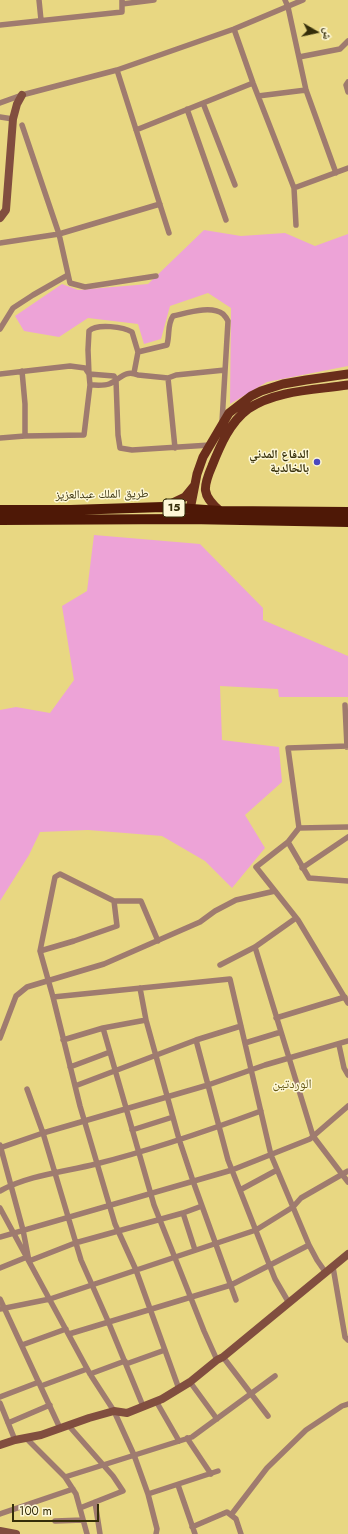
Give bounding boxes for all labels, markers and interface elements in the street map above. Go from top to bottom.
north arrow [296,12,336,52]
text: ش [319,27,337,41]
place label: الدفاع المدني بالخالدية [249,448,309,476]
marker: الدفاع المدني بالخالدية [312,457,322,467]
street label: طريق الملك عبدالعزيز [55,487,149,503]
road number: 15 [163,499,185,517]
district label: الوردتين [272,1077,312,1093]
scale bar [14,1496,101,1522]
text: 100 m [19,1502,52,1520]

